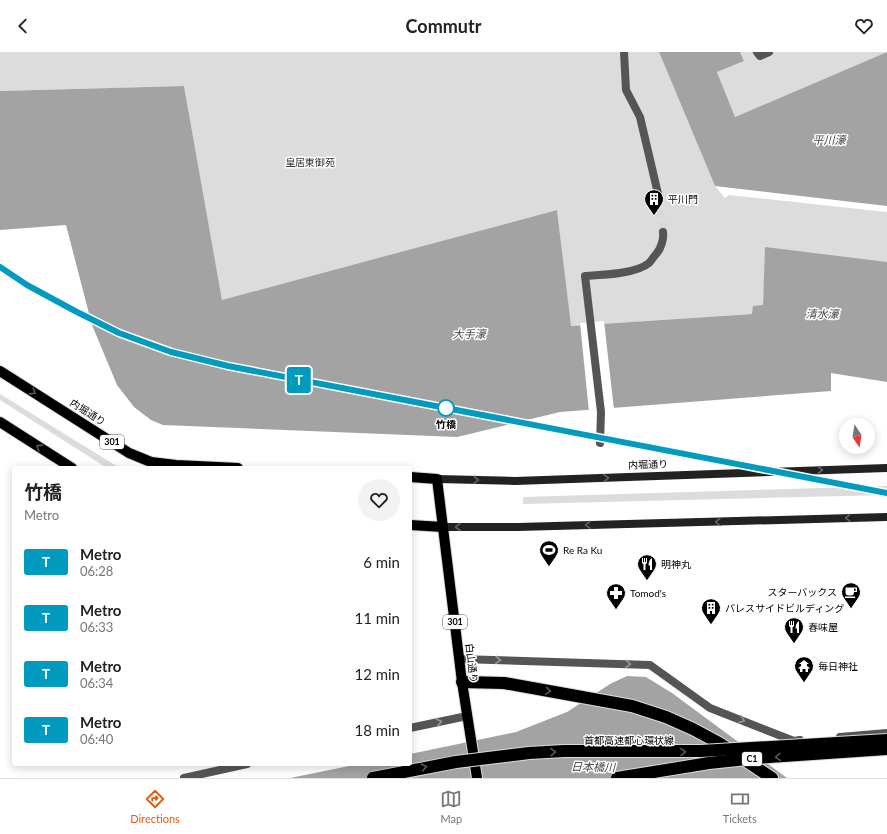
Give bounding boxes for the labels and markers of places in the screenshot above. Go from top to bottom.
building icon: 平川門 [643,188,665,216]
place label: 平川門 [668,193,698,205]
marker: 竹橋 [437,399,455,417]
place label: 竹橋 [435,418,456,430]
sports icon: Re Ra Ku [538,539,560,567]
place label: Re Ra Ku [563,544,602,556]
restaurant icon: 明神丸 [636,553,658,581]
place label: 明神丸 [661,558,691,570]
cafe icon: スターバックス [840,581,862,609]
pharmacy icon: Tomod's [605,582,627,610]
place label: スターバックス [767,586,837,598]
place label: Tomod's [630,587,666,599]
building icon: パレスサイドビルディング [700,597,722,625]
place label: パレスサイドビルディング [725,602,844,614]
restaurant icon: 春味屋 [783,616,805,644]
place label: 春味屋 [808,621,838,633]
temple icon: 毎日神社 [793,655,815,683]
place label: 毎日神社 [818,660,858,672]

